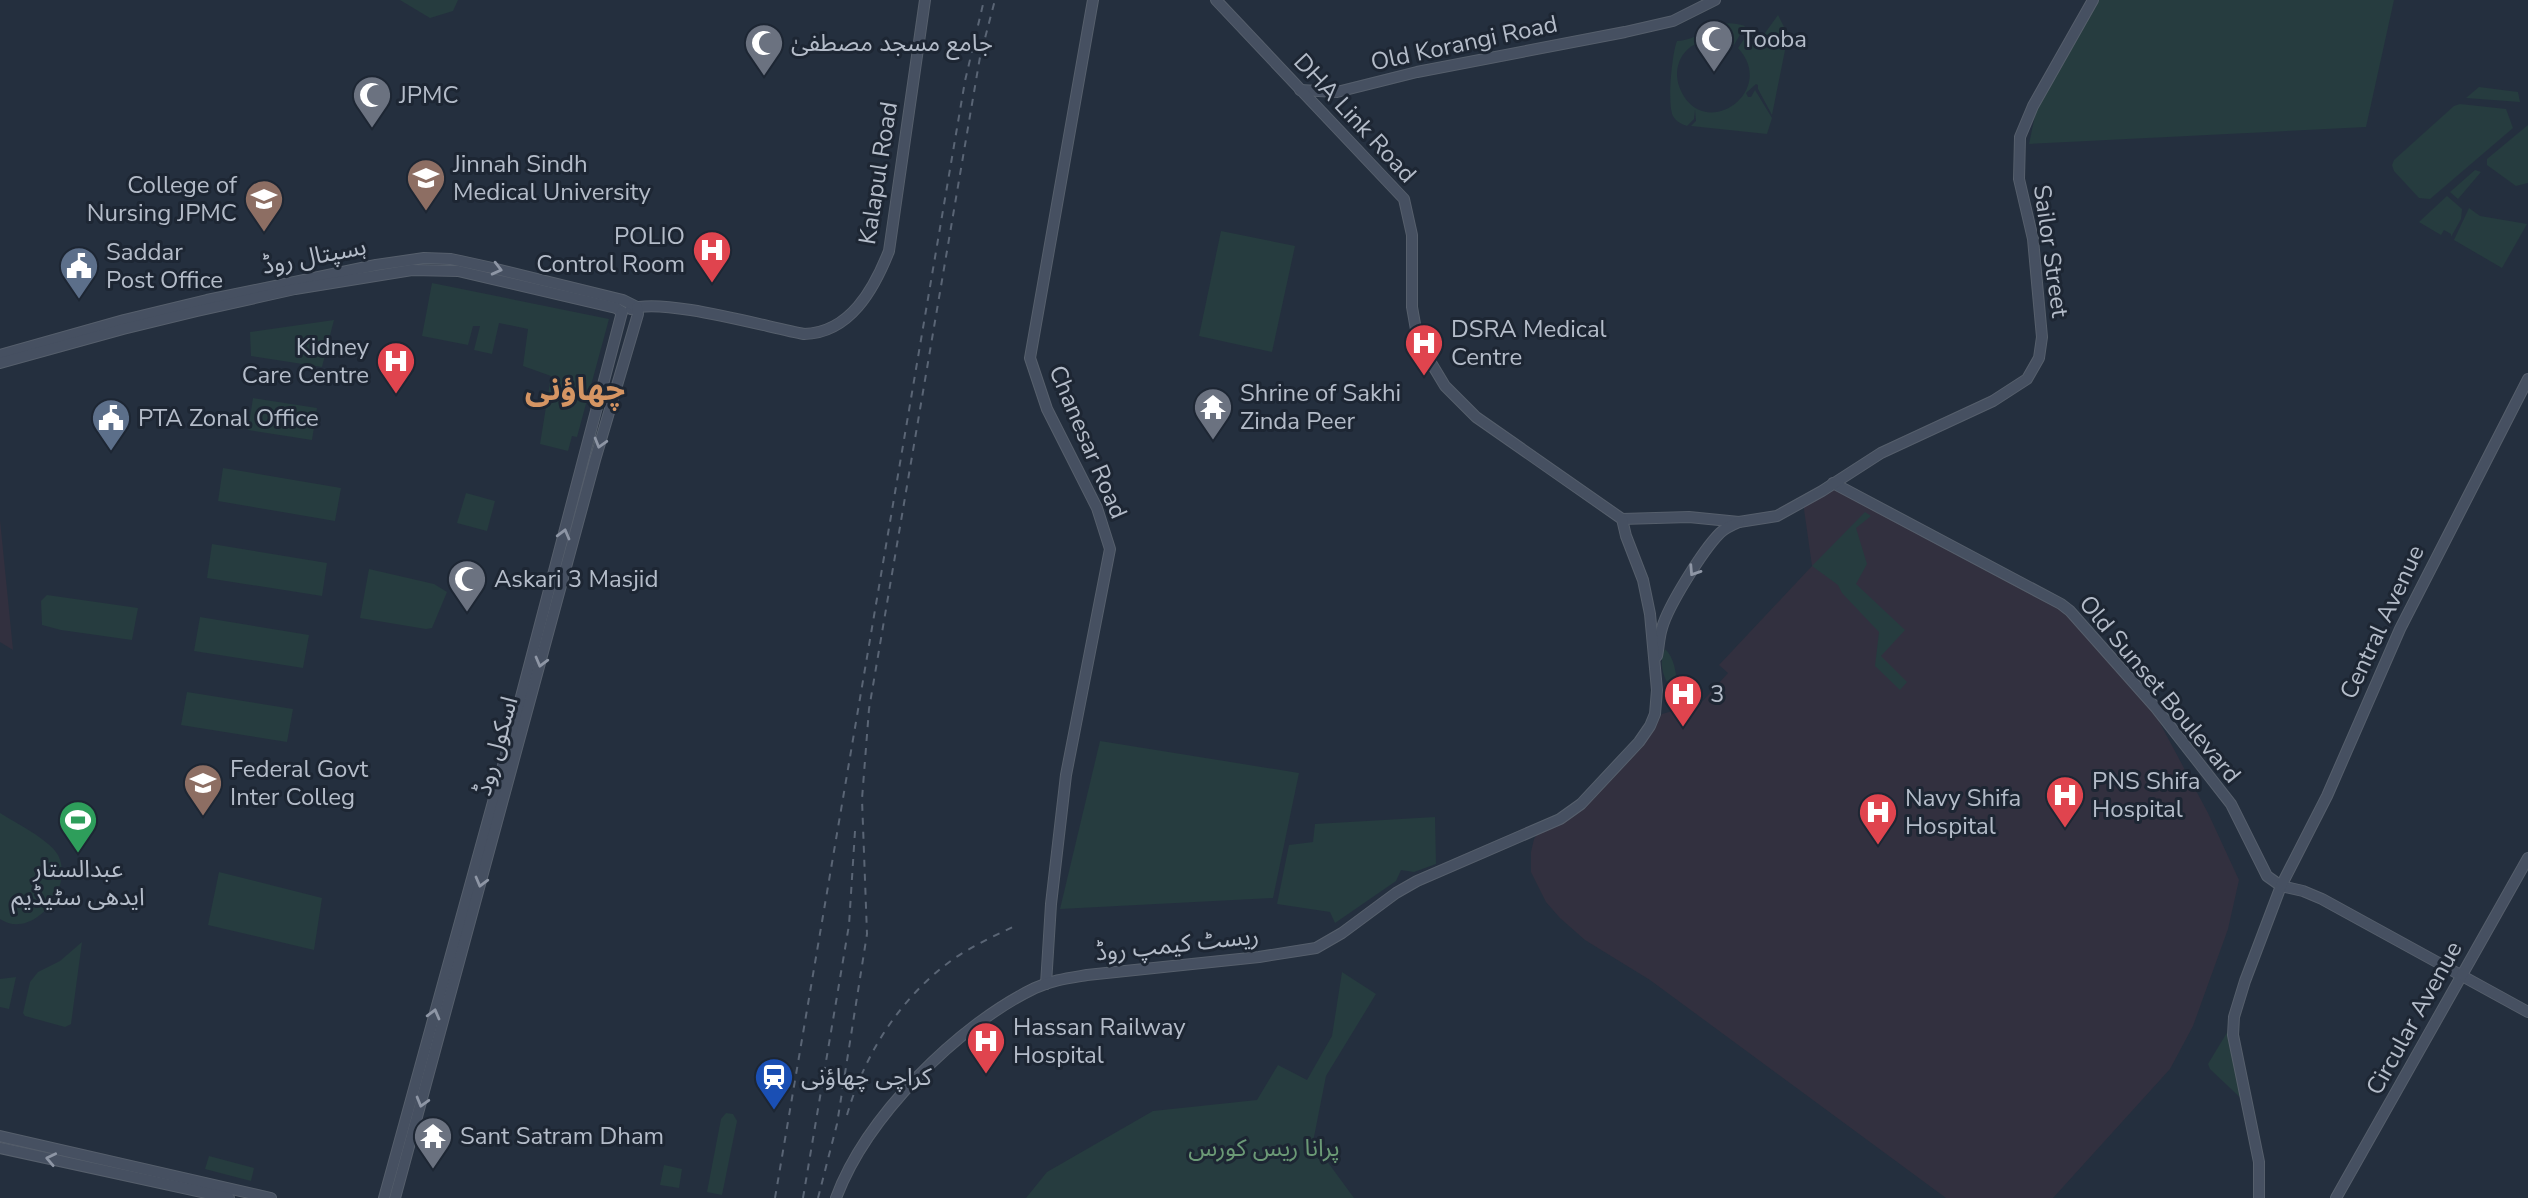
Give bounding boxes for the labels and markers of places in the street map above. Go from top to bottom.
mosque icon: Tooba [1693,18,1735,73]
mosque icon: جامع مسجد مصطفیٰ [743,22,785,77]
place label: Tooba [1741,23,1807,55]
place label: جامع مسجد مصطفیٰ [791,27,993,60]
mosque icon: JPMC [351,74,393,129]
place label: JPMC [398,79,459,111]
place label: Jinnah Sindh Medical University [452,148,652,208]
school or university icon: Jinnah Sindh Medical University [405,157,447,212]
place label: College of Nursing JPMC [87,169,238,229]
school or university icon: College of Nursing JPMC [243,178,285,233]
place label: POLIO Control Room [536,220,685,280]
hospital icon: POLIO Control Room [691,229,733,284]
place label: Saddar Post Office [106,236,223,296]
public building icon: Saddar Post Office [58,245,100,300]
place label: DSRA Medical Centre [1451,313,1607,373]
hospital icon: DSRA Medical Centre [1403,322,1445,377]
place label: Kidney Care Centre [242,331,370,391]
hospital icon: Kidney Care Centre [375,340,417,395]
place label: Shrine of Sakhi Zinda Peer [1240,377,1401,437]
temple icon: Shrine of Sakhi Zinda Peer [1192,386,1234,441]
public building icon: PTA Zonal Office [90,397,132,452]
place label: PTA Zonal Office [138,402,319,434]
mosque icon: Askari 3 Masjid [446,558,488,613]
place label: Askari 3 Masjid [494,563,658,595]
hospital icon: 3 [1662,673,1704,728]
place label: 3 [1710,678,1724,710]
place label: Federal Govt Inter Colleg [230,753,369,813]
school or university icon: Federal Govt Inter Colleg [182,762,224,817]
place label: PNS Shifa Hospital [2092,765,2200,825]
hospital icon: PNS Shifa Hospital [2044,774,2086,829]
place label: Navy Shifa Hospital [1905,782,2021,842]
hospital icon: Navy Shifa Hospital [1857,791,1899,846]
sports icon: عبدالستار ایدھی سٹیڈیم [57,799,99,854]
place label: عبدالستار ایدھی سٹیڈیم [11,853,145,914]
place label: Hassan Railway Hospital [1013,1011,1186,1071]
hospital icon: Hassan Railway Hospital [965,1020,1007,1075]
station icon: کراچی چھاؤنی [753,1056,795,1111]
place label: کراچی چھاؤنی [801,1061,933,1093]
temple icon: Sant Satram Dham [412,1115,454,1170]
place label: Sant Satram Dham [460,1120,664,1152]

